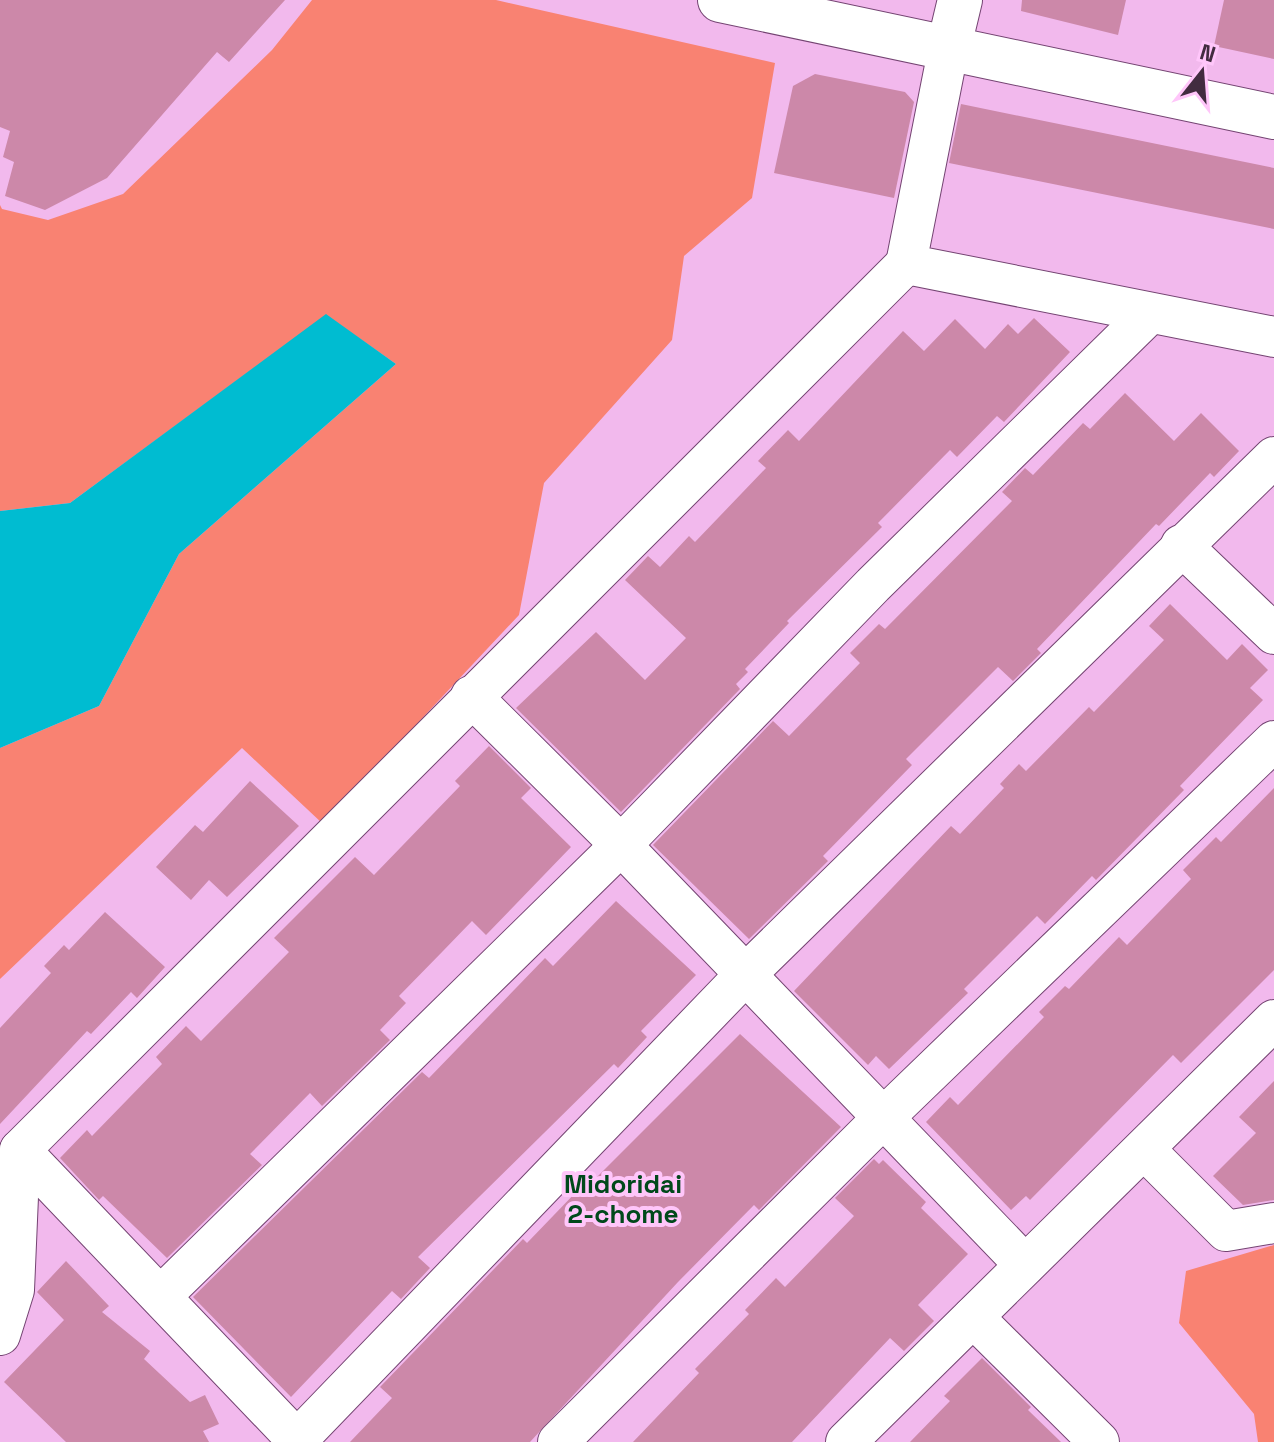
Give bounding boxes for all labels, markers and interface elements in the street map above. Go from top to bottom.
north arrow [1162,32,1242,112]
text: N [1197,37,1219,68]
district label: Midoridai 2-chome [564,1167,682,1231]

